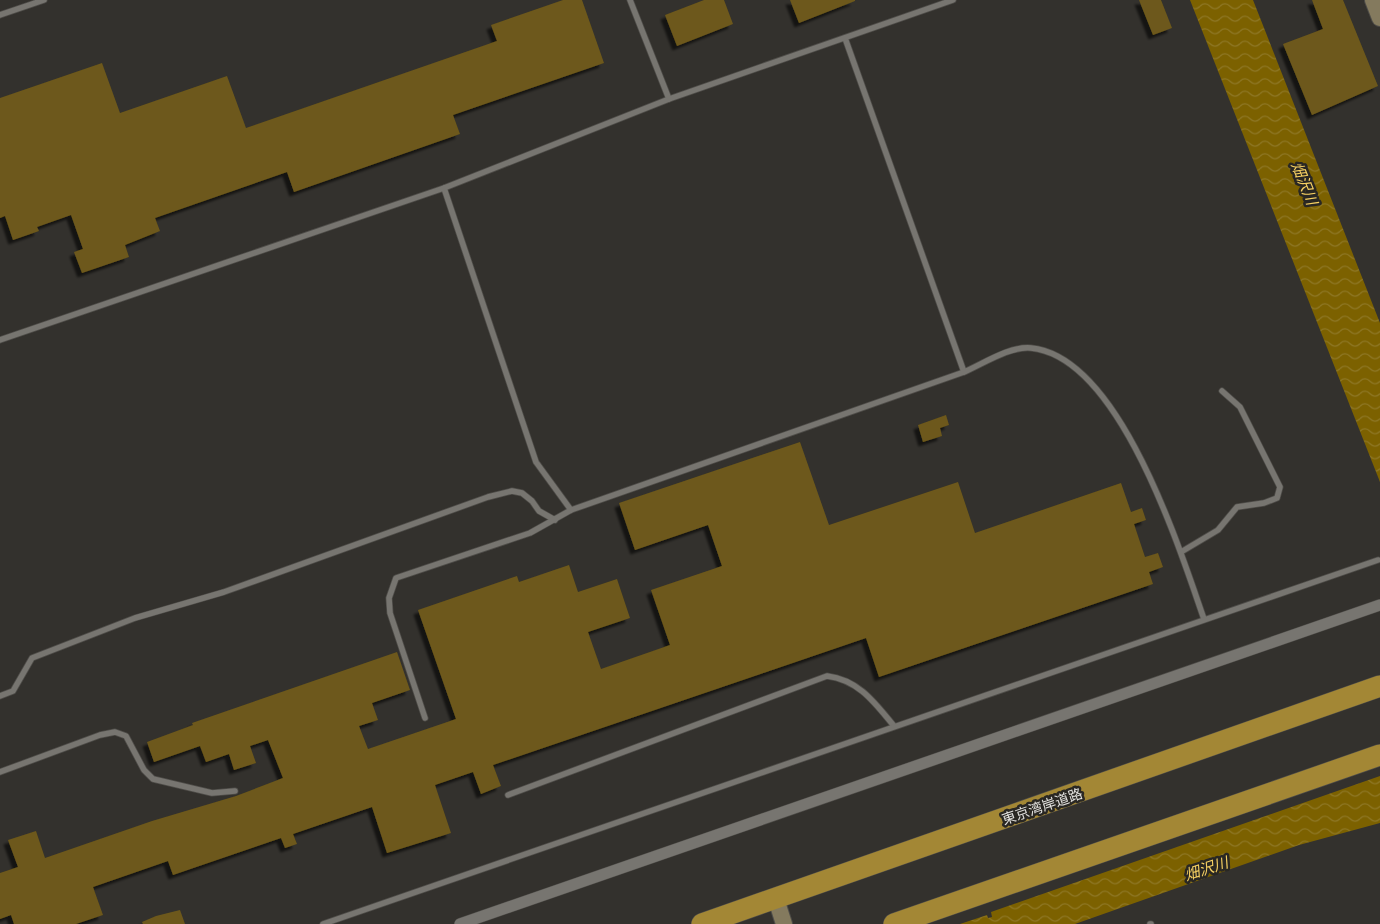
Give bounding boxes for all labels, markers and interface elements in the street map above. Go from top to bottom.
water label: 畑沢川 [1288,159,1323,209]
street label: 東京湾岸道路 [1000,784,1084,828]
water label: 畑沢川 [1182,852,1232,884]

